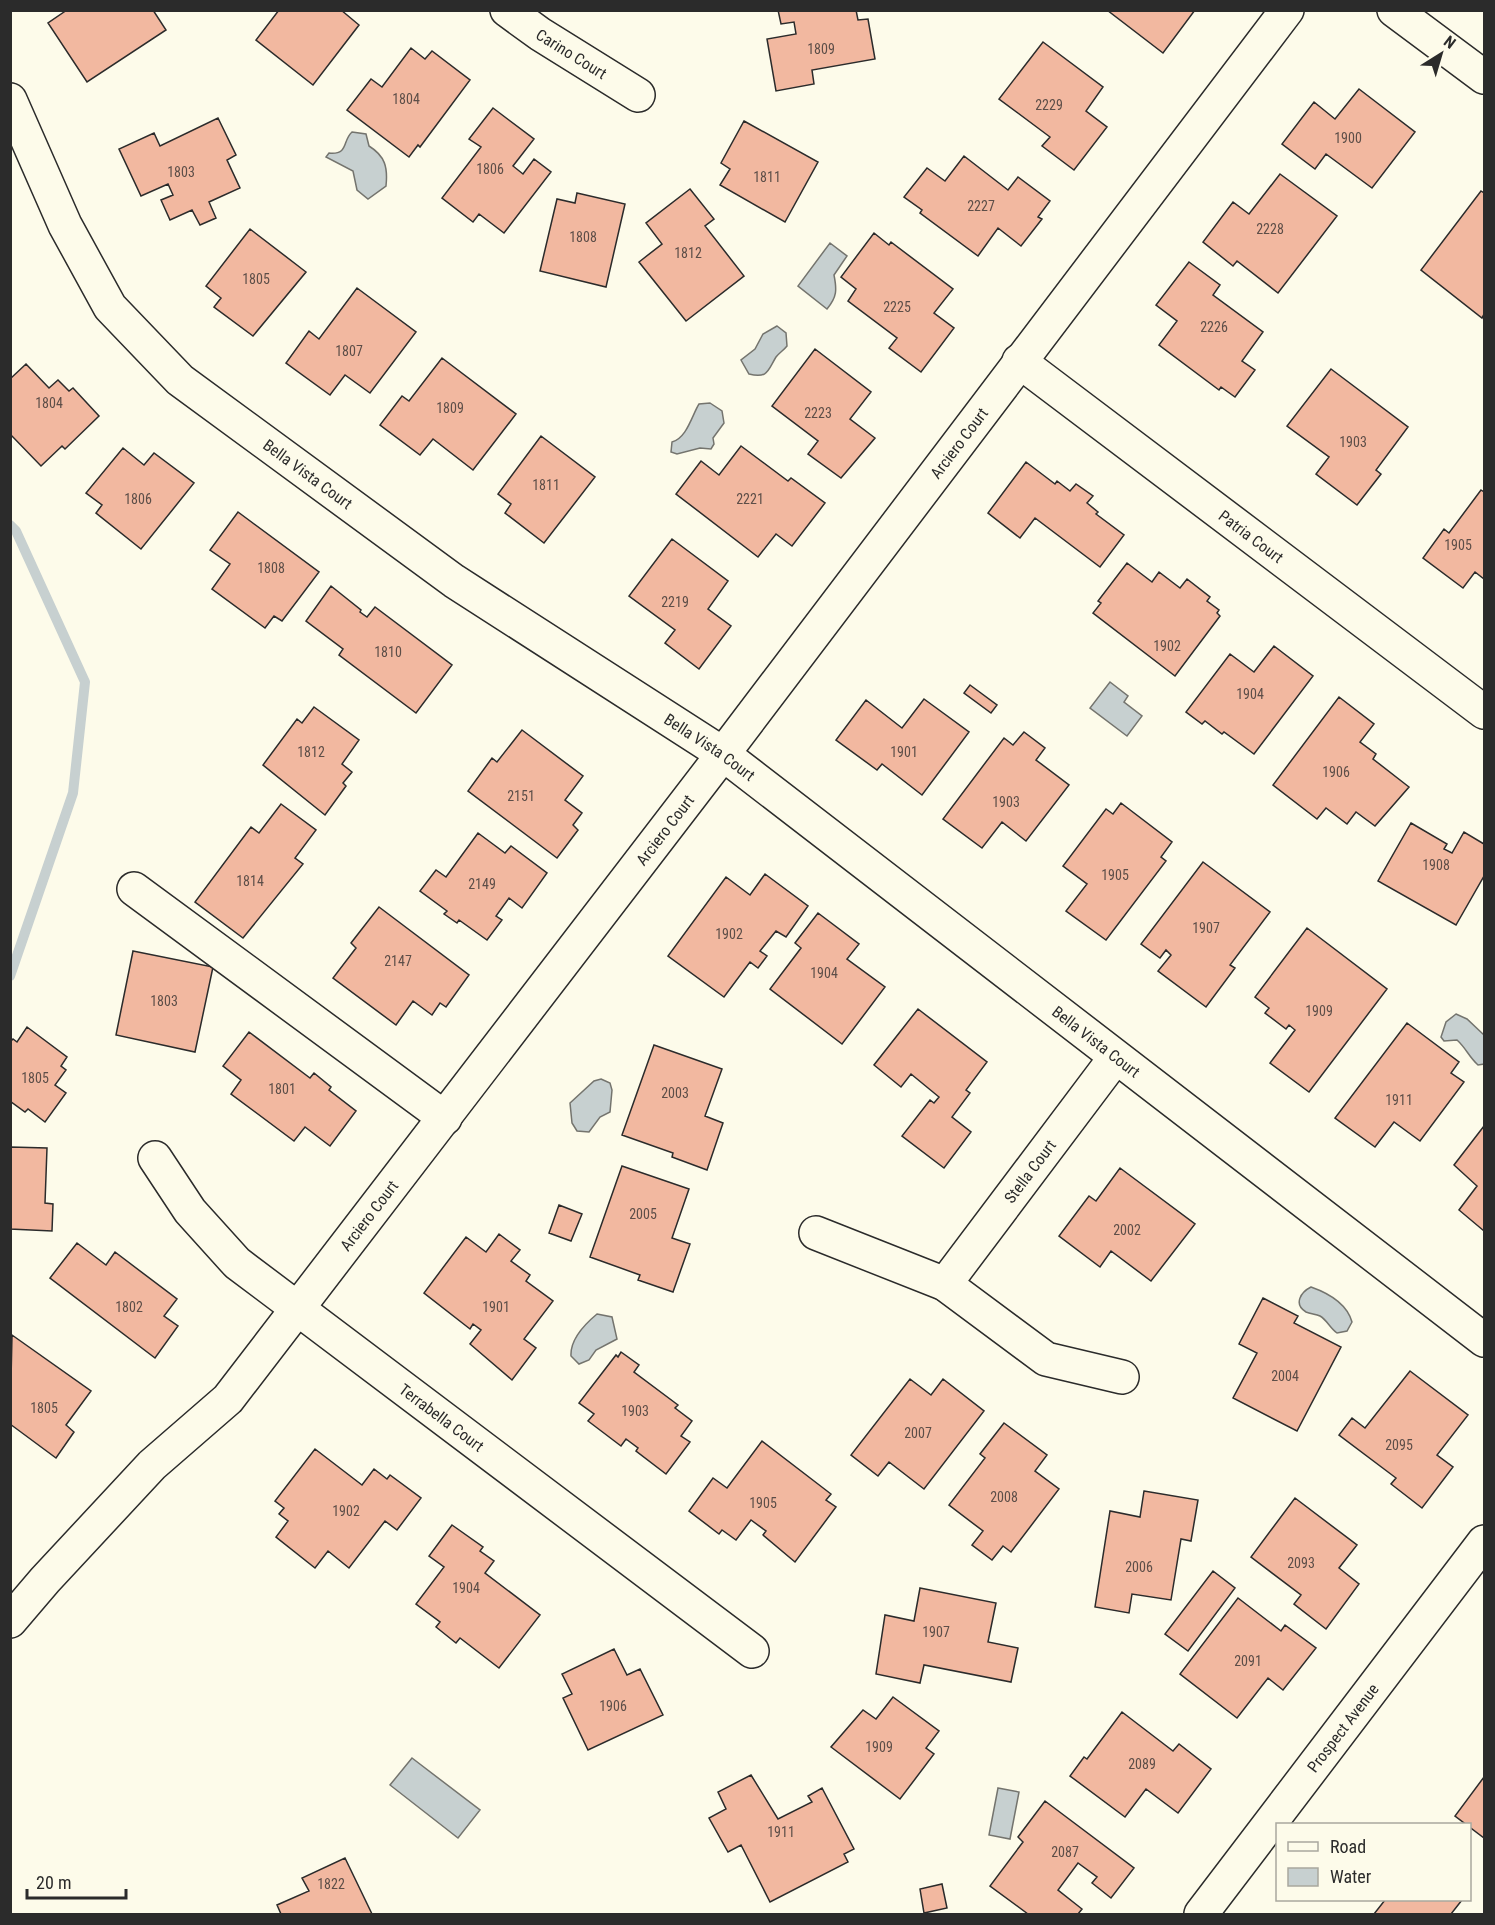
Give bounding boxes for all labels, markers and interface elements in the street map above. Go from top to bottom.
north arrow [1411,24,1471,84]
street label: Carino Court [533,25,610,83]
text: N [1440,32,1459,53]
house number: 1809 [807,41,835,57]
house number: 1804 [392,91,420,107]
house number: 2229 [1035,97,1063,113]
house number: 1900 [1334,130,1362,146]
house number: 1806 [476,161,504,177]
house number: 1803 [167,164,195,180]
house number: 1811 [753,169,781,185]
house number: 2227 [967,198,995,214]
house number: 2228 [1256,221,1284,237]
house number: 1808 [569,229,597,245]
house number: 1812 [674,245,702,261]
house number: 1805 [242,271,270,287]
house number: 2225 [883,299,911,315]
house number: 2226 [1200,319,1228,335]
house number: 1807 [335,343,363,359]
house number: 1804 [35,395,63,411]
house number: 1809 [436,400,464,416]
street label: Arciero Court [926,404,992,482]
house number: 2223 [804,405,832,421]
house number: 1903 [1339,434,1367,450]
street label: Bella Vista Court [259,435,356,513]
house number: 1811 [532,477,560,493]
house number: 1806 [124,491,152,507]
house number: 2221 [736,491,764,507]
street label: Patria Court [1215,506,1287,567]
house number: 1905 [1444,537,1472,553]
house number: 1808 [257,560,285,576]
house number: 2219 [661,594,689,610]
house number: 1902 [1153,638,1181,654]
house number: 1810 [374,644,402,660]
house number: 1904 [1236,686,1264,702]
street label: Bella Vista Court [661,710,759,785]
house number: 1812 [297,744,325,760]
house number: 1901 [890,744,918,760]
house number: 1906 [1322,764,1350,780]
house number: 2151 [507,788,535,804]
street label: Arciero Court [632,791,698,869]
house number: 1903 [992,794,1020,810]
house number: 1908 [1422,857,1450,873]
house number: 1905 [1101,867,1129,883]
house number: 1814 [236,873,264,889]
house number: 2149 [468,876,496,892]
house number: 1907 [1192,920,1220,936]
house number: 1902 [715,926,743,942]
house number: 2147 [384,953,412,969]
house number: 1904 [810,965,838,981]
house number: 1803 [150,993,178,1009]
street label: Bella Vista Court [1048,1002,1144,1082]
house number: 1909 [1305,1003,1333,1019]
house number: 1805 [21,1070,49,1086]
house number: 1801 [268,1081,296,1097]
house number: 2003 [661,1085,689,1101]
house number: 1911 [1385,1092,1413,1108]
street label: Stella Court [1000,1136,1060,1207]
street label: Arciero Court [336,1177,402,1255]
house number: 2005 [629,1206,657,1222]
house number: 2002 [1113,1222,1141,1238]
house number: 1802 [115,1299,143,1315]
house number: 1901 [482,1299,510,1315]
house number: 2004 [1271,1368,1299,1384]
street label: Terrabella Court [395,1380,488,1456]
house number: 1805 [30,1400,58,1416]
house number: 1903 [621,1403,649,1419]
house number: 2007 [904,1425,932,1441]
house number: 2095 [1385,1437,1413,1453]
house number: 2008 [990,1489,1018,1505]
house number: 1905 [749,1495,777,1511]
house number: 1902 [332,1503,360,1519]
house number: 2093 [1287,1555,1315,1571]
house number: 2006 [1125,1559,1153,1575]
house number: 1904 [452,1580,480,1596]
house number: 1907 [922,1624,950,1640]
house number: 2091 [1234,1653,1262,1669]
street label: Prospect Avenue [1303,1680,1383,1776]
house number: 1906 [599,1698,627,1714]
house number: 1909 [865,1739,893,1755]
house number: 2089 [1128,1756,1156,1772]
legend [1276,1823,1471,1901]
house number: 1911 [767,1824,795,1840]
text: Road [1330,1836,1366,1857]
house number: 2087 [1051,1844,1079,1860]
scale bar [27,1862,126,1900]
text: Water [1330,1866,1372,1887]
text: 20 m [36,1872,71,1893]
house number: 1822 [317,1876,345,1892]

